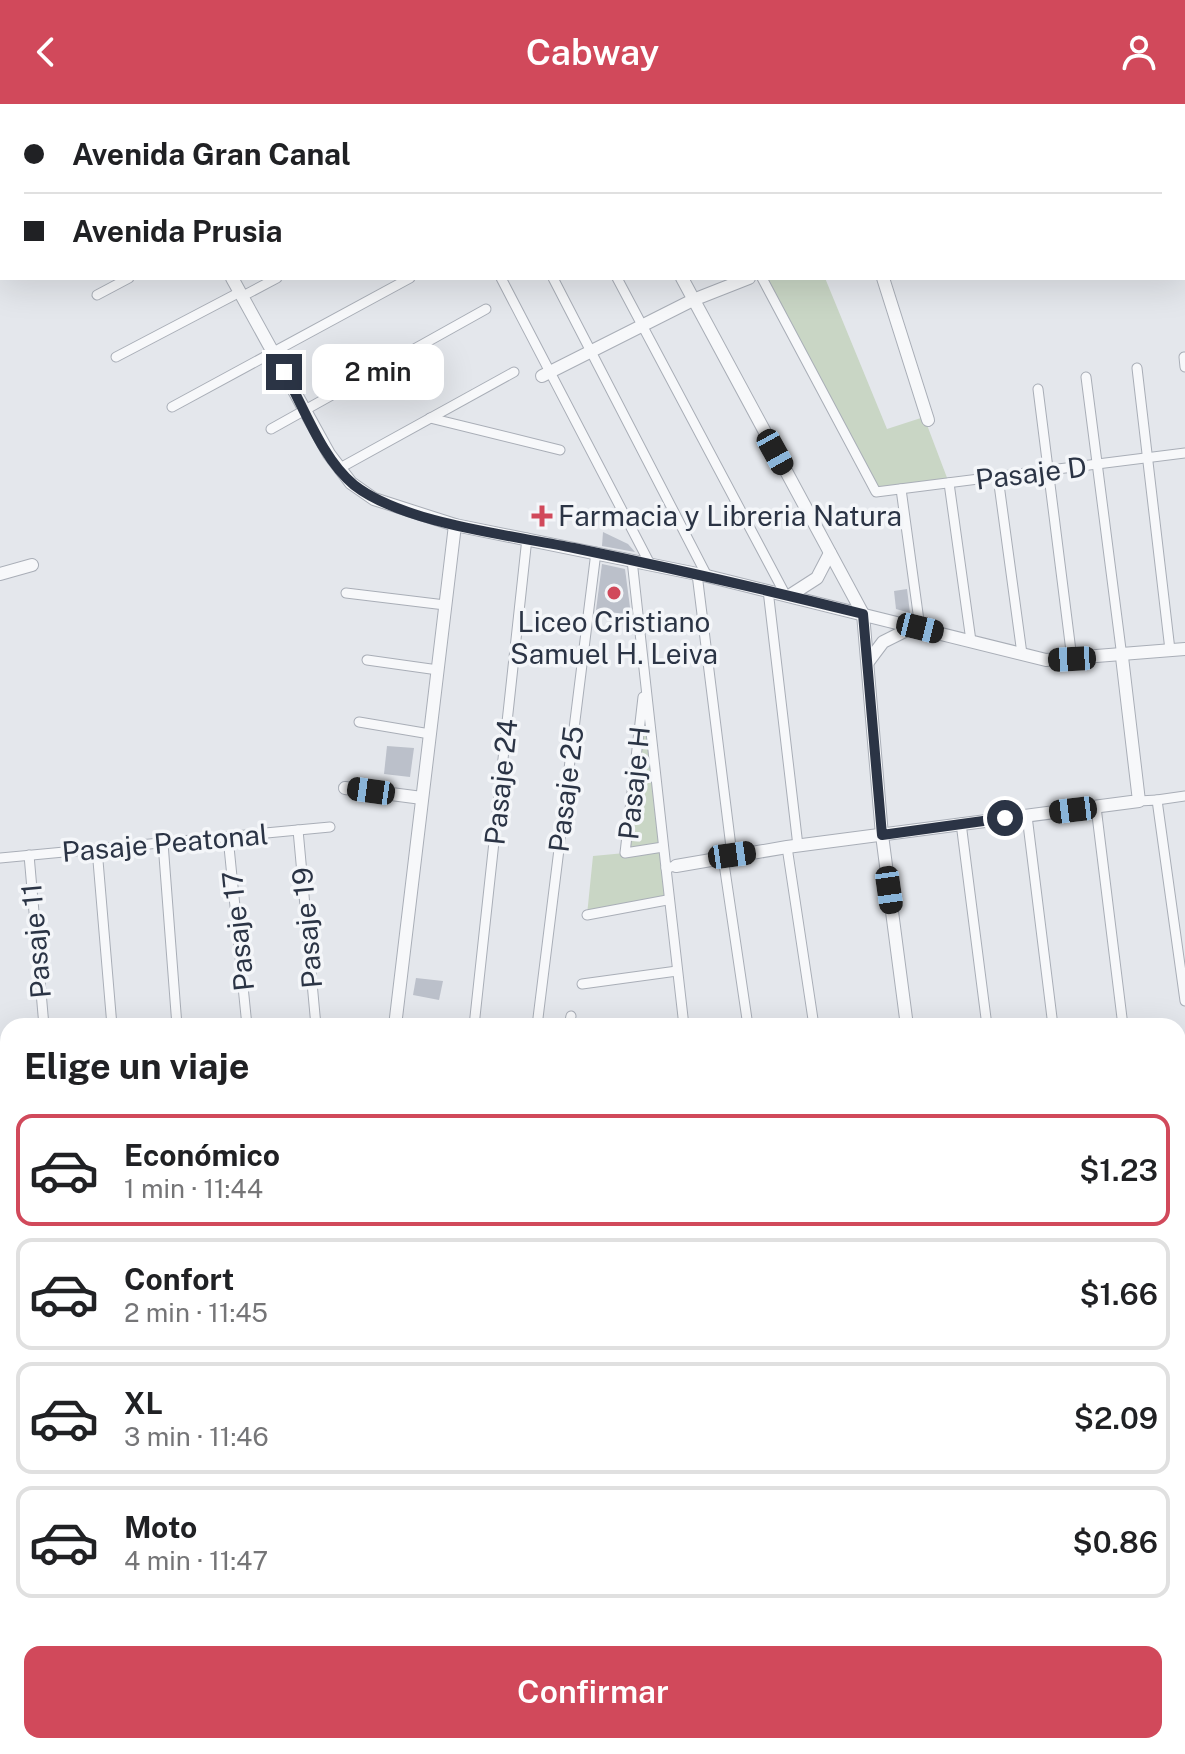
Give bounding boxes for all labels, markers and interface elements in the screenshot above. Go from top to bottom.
icon: back [24,30,68,74]
icon: person [1117,30,1161,74]
text: Cabway [526,31,659,73]
text: Avenida Gran Canal [72,136,351,172]
text: Avenida Prusia [72,213,283,249]
callout: 2 min [312,344,444,400]
route end [266,354,302,390]
text: 2 min [344,356,412,387]
car [753,425,797,479]
street label: Pasaje D [973,449,1088,496]
place label: Farmacia y Libreria Natura [558,499,902,532]
marker: Farmacia y Libreria Natura [533,507,551,525]
marker: Liceo Cristiano Samuel H. Leiva [605,584,623,602]
place label: Liceo Cristiano Samuel H. Leiva [510,605,718,670]
car [894,611,946,645]
car [1047,646,1097,672]
street label: Pasaje 24 [477,717,524,847]
street label: Pasaje 25 [541,724,590,854]
street label: Pasaje H [611,725,656,841]
car [346,776,396,806]
car [1048,795,1098,825]
route start [987,800,1023,836]
street label: Pasaje Peatonal [60,817,270,868]
car [707,840,757,870]
car [874,865,904,915]
street label: Pasaje 19 [285,866,328,990]
street label: Pasaje 17 [215,869,260,993]
street label: Pasaje 11 [14,882,57,1000]
text: Elige un viaje [24,1045,249,1087]
icon: car [28,1134,100,1206]
text: Económico [124,1137,280,1173]
text: $1.23 [1079,1152,1158,1188]
text: 1 min · 11:44 [124,1173,263,1204]
icon: car [28,1258,100,1330]
text: Confort [124,1261,234,1297]
text: $1.66 [1079,1276,1158,1312]
text: 2 min · 11:45 [124,1297,268,1328]
icon: car [28,1382,100,1454]
text: XL [124,1385,163,1421]
text: $2.09 [1074,1400,1158,1436]
text: 3 min · 11:46 [124,1421,269,1452]
icon: car [28,1506,100,1578]
text: Moto [124,1509,197,1545]
text: $0.86 [1073,1524,1158,1560]
text: 4 min · 11:47 [124,1545,268,1576]
button: Confirmar [24,1646,1162,1738]

